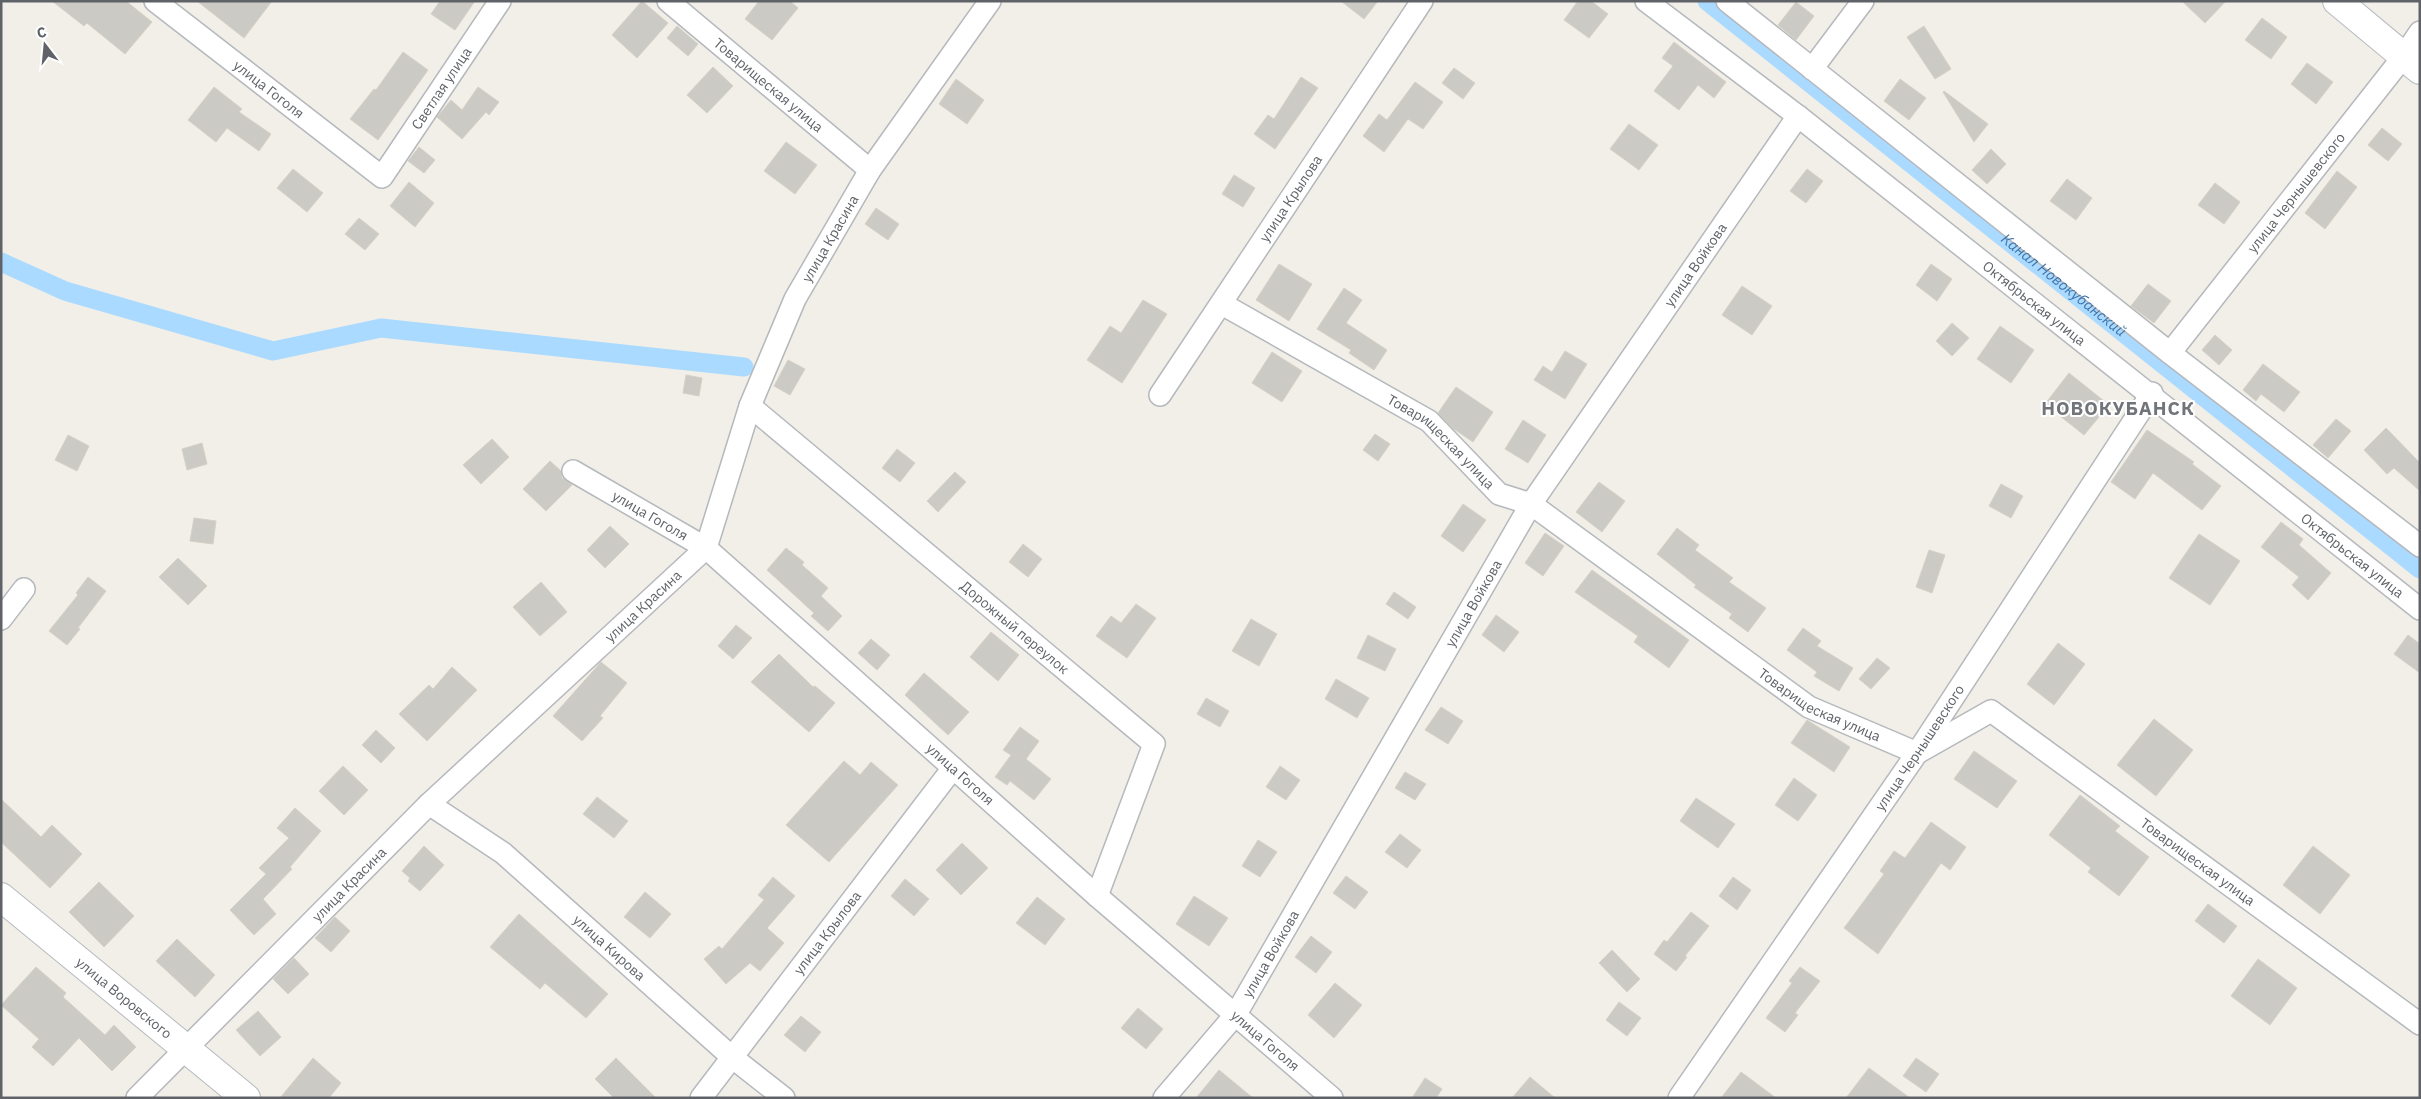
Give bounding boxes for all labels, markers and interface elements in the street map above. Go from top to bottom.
north arrow [20,20,70,70]
text: С [35,23,48,42]
street label: Товарищеская улица [710,34,827,136]
street label: Светлая улица [407,43,476,133]
street label: улица Гоголя [230,56,308,122]
street label: улица Чернышевского [2243,129,2349,256]
street label: улица Крылова [1255,151,1326,245]
street label: улица Красина [798,191,863,286]
street label: улица Войкова [1660,219,1731,310]
water label: Канал Новокубанский [1998,229,2130,340]
street label: Октябрьская улица [1979,257,2090,350]
street label: Товарищеская улица [1384,390,1499,493]
district label: НОВОКУБАНСК [2041,396,2195,420]
street label: улица Гоголя [609,487,691,545]
street label: Октябрьская улица [2297,509,2408,602]
street label: улица Войкова [1441,556,1506,650]
street label: улица Красина [601,566,686,646]
street label: Дорожный переулок [957,577,1073,678]
street label: Товарищеская улица [1755,664,1884,746]
street label: улица Чернышевского [1871,681,1968,814]
street label: улица Гоголя [923,739,998,809]
street label: Товарищеская улица [2137,814,2259,910]
street label: улица Красина [308,843,390,926]
street label: улица Крылова [790,887,865,978]
street label: улица Войкова [1238,907,1303,1001]
street label: улица Кирова [569,911,649,985]
street label: улица Воровского [72,953,176,1043]
street label: улица Гоголя [1227,1006,1303,1075]

